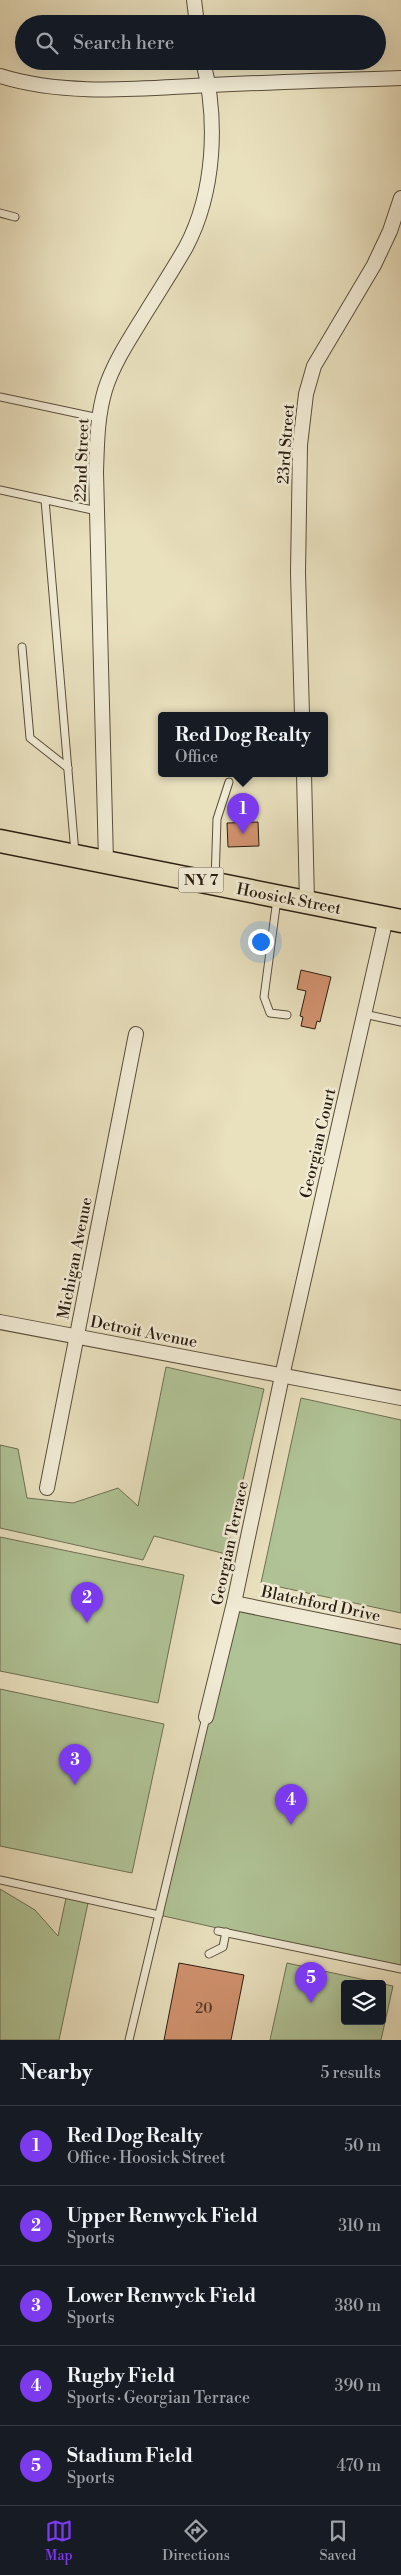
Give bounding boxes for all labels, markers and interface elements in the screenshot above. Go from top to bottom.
search box [15,15,386,70]
icon: search [33,29,61,57]
text: Search here [73,31,174,55]
street label: 23rd Street [273,403,299,485]
street label: 22nd Street [71,418,93,502]
popup [158,712,328,777]
text: Red Dog Realty [175,723,311,747]
text: Office [175,747,218,767]
pin: 1 [227,793,259,834]
road number: NY 7 [178,868,224,892]
street label: Hoosick Street [235,879,343,919]
your location [248,929,274,955]
street label: Georgian Court [296,1086,340,1200]
street label: Michigan Avenue [53,1195,97,1321]
street label: Detroit Avenue [89,1312,199,1352]
street label: Georgian Terrace [207,1479,253,1607]
street label: Blatchford Drive [258,1581,382,1626]
pin: 2 [71,1582,103,1623]
pin: 3 [59,1744,91,1785]
pin: 4 [275,1784,307,1825]
pin: 5 [295,1962,327,2003]
map controls [341,1980,386,2025]
button: layers [341,1980,386,2025]
house number: 20 [195,2000,213,2018]
text: Nearby [20,2060,93,2086]
text: 5 results [320,2063,381,2083]
text: Red Dog Realty [67,2124,203,2148]
text: 1 [32,2136,40,2156]
text: 50 m [344,2136,381,2156]
text: Office · Hoosick Street [67,2148,226,2168]
text: Upper Renwyck Field [67,2204,258,2228]
text: 2 [31,2216,41,2236]
text: 310 m [338,2216,381,2236]
text: Sports [67,2228,114,2248]
text: Lower Renwyck Field [67,2284,256,2308]
text: 3 [31,2296,41,2316]
text: 380 m [334,2296,381,2316]
text: Sports [67,2308,114,2328]
text: Rugby Field [67,2364,175,2388]
text: 4 [31,2376,41,2396]
text: 390 m [335,2376,381,2396]
text: Sports · Georgian Terrace [67,2388,250,2408]
text: Stadium Field [67,2444,193,2468]
text: 5 [31,2456,41,2476]
text: 470 m [337,2456,381,2476]
text: Sports [67,2468,114,2488]
tab: Map [45,2517,73,2565]
tab: Directions [162,2517,230,2565]
tab: Saved [319,2517,356,2565]

